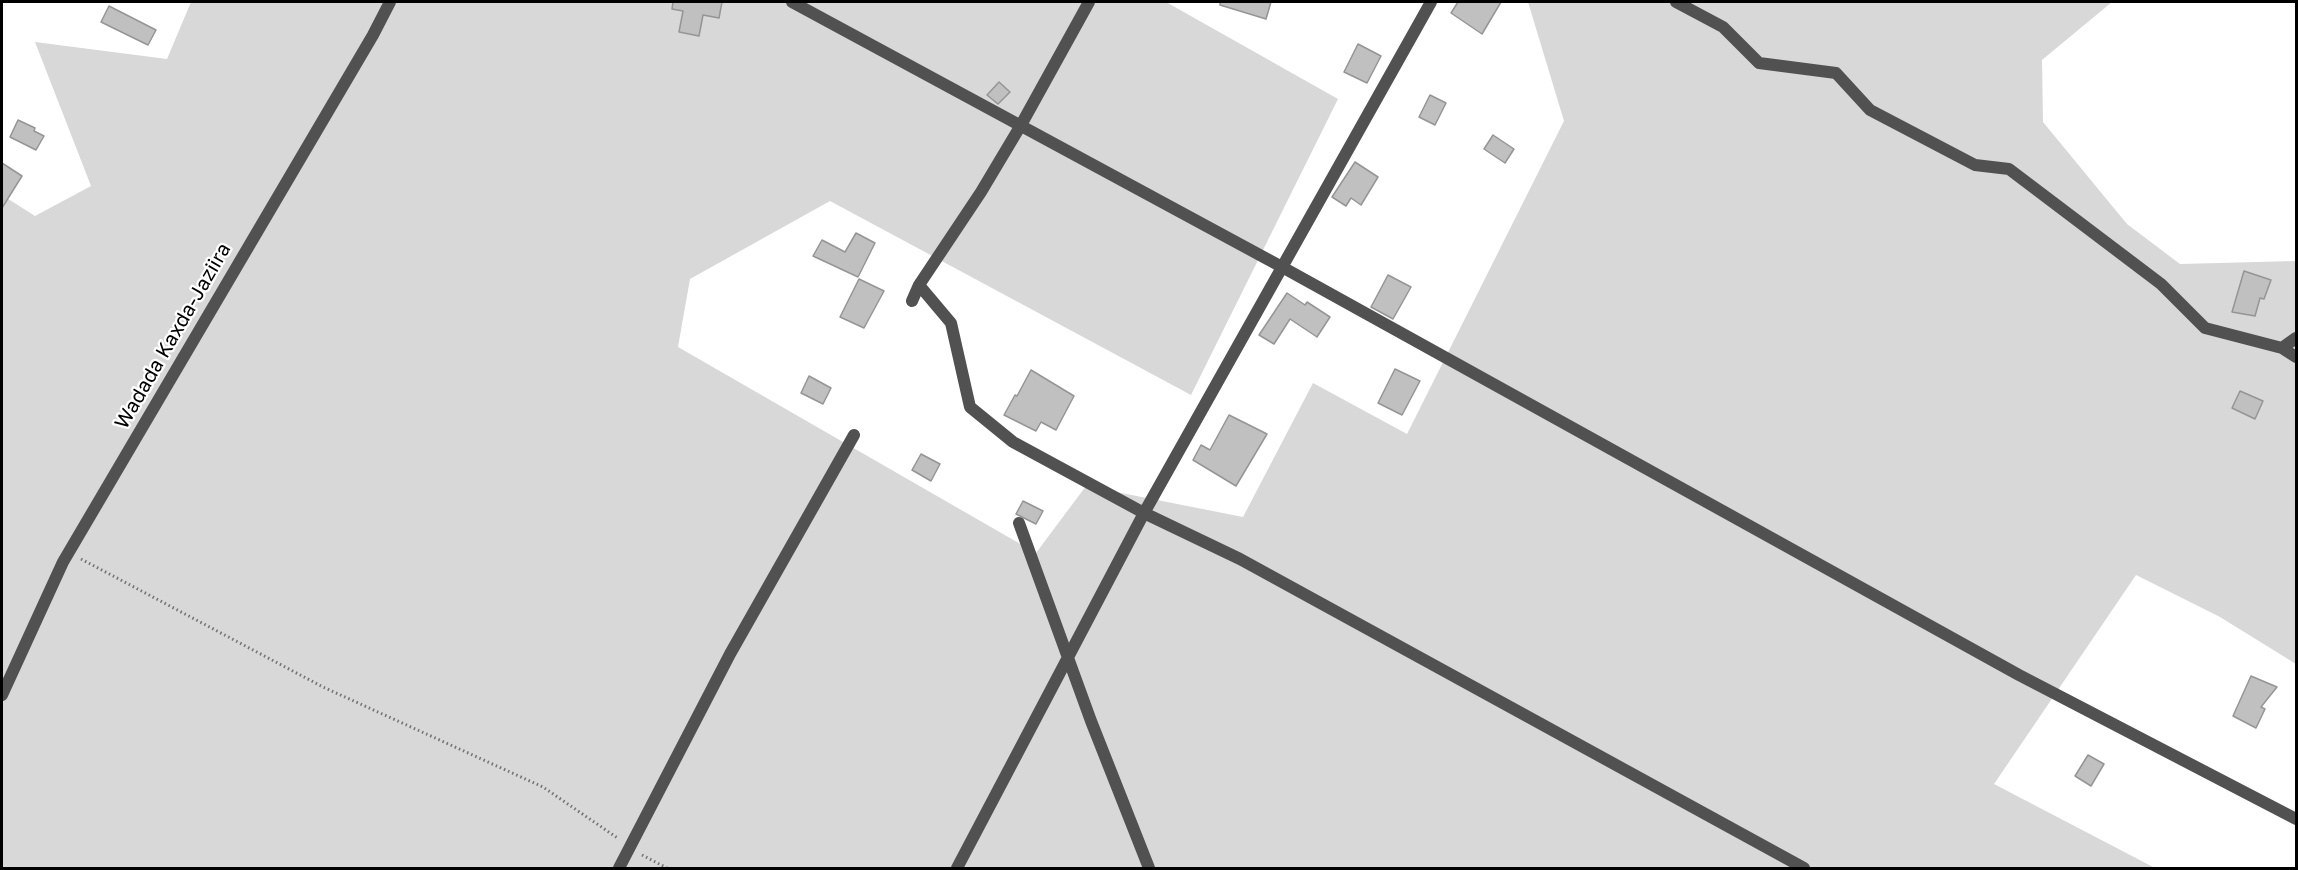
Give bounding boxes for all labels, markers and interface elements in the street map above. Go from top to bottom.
street label: Wadada Kaxda-Jaziira [110,239,236,433]

